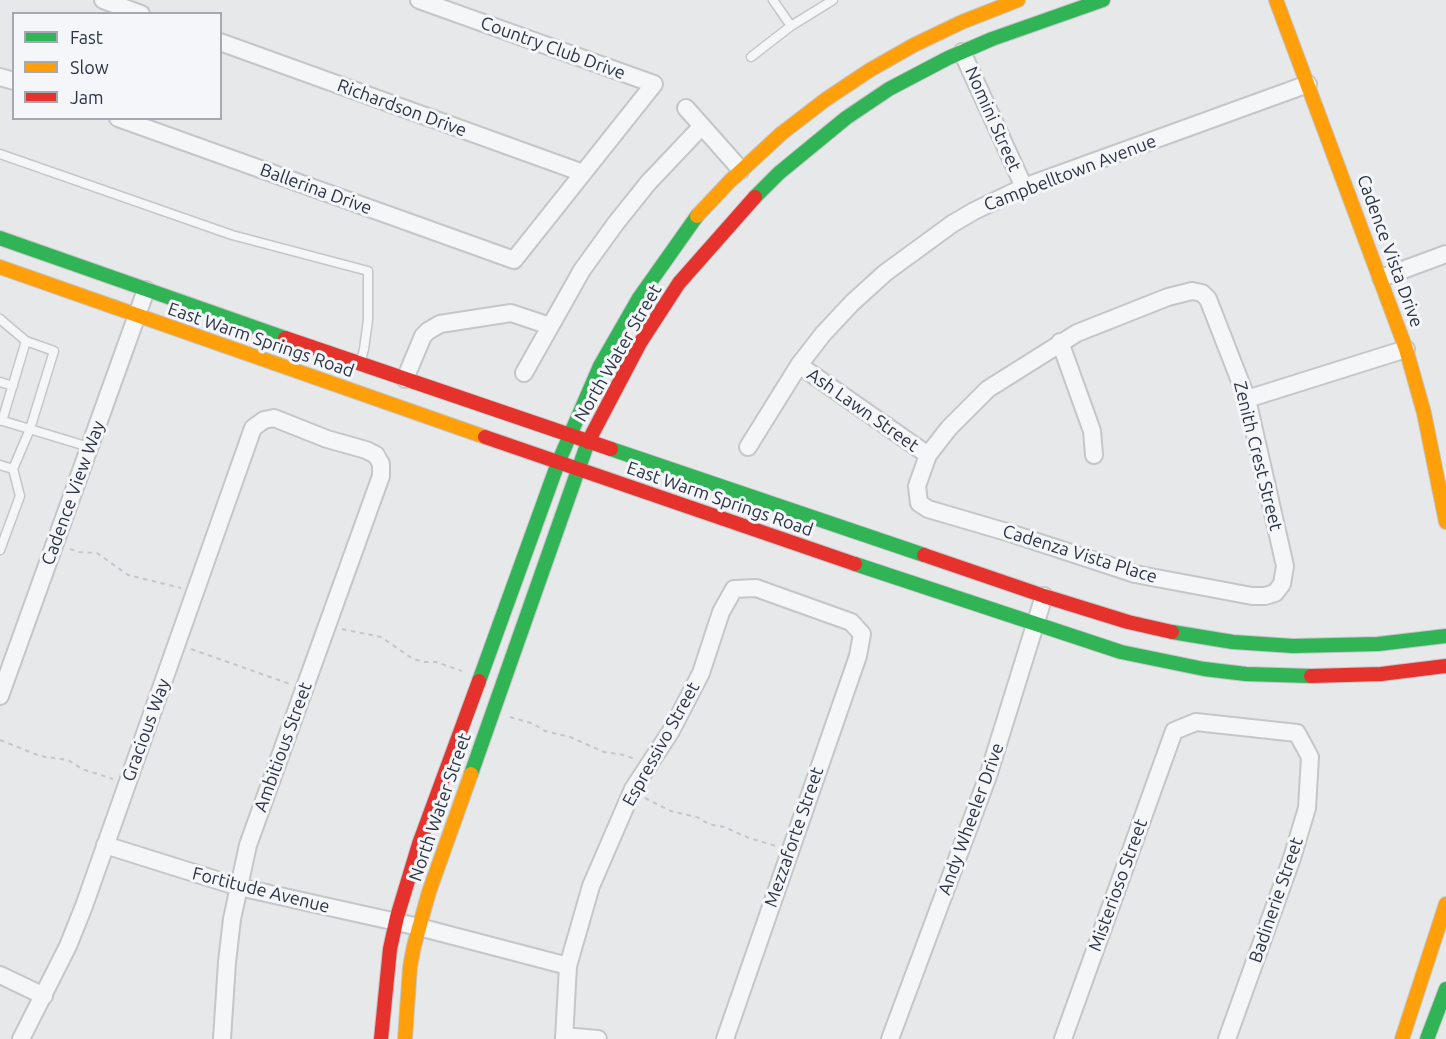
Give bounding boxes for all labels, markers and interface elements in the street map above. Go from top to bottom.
legend [12,12,222,120]
street label: Country Club Drive [478,12,628,84]
text: Fast [70,27,103,47]
text: Slow [70,57,109,77]
street label: Nomini Street [960,63,1026,175]
street label: Richardson Drive [334,75,470,141]
text: Jam [70,87,104,107]
street label: Campbelltown Avenue [981,130,1159,216]
street label: Ballerina Drive [257,159,375,219]
street label: Cadence Vista Drive [1352,172,1428,330]
street label: North Water Street [570,280,666,426]
street label: East Warm Springs Road [165,298,357,382]
street label: Ash Lawn Street [803,364,923,456]
street label: Zenith Crest Street [1229,379,1287,533]
street label: Cadence View Way [37,418,109,568]
street label: East Warm Springs Road [624,457,816,541]
street label: Cadenza Vista Place [1000,520,1160,588]
street label: Gracious Way [117,676,175,784]
street label: Espressivo Street [618,678,704,810]
street label: Ambitious Street [249,679,317,815]
street label: North Water Street [404,730,476,884]
street label: Andy Wheeler Drive [933,740,1009,898]
street label: Mezzaforte Street [760,764,828,910]
street label: Misterioso Street [1084,816,1152,954]
street label: Badinerie Street [1244,834,1308,966]
street label: Fortitude Avenue [190,862,332,918]

